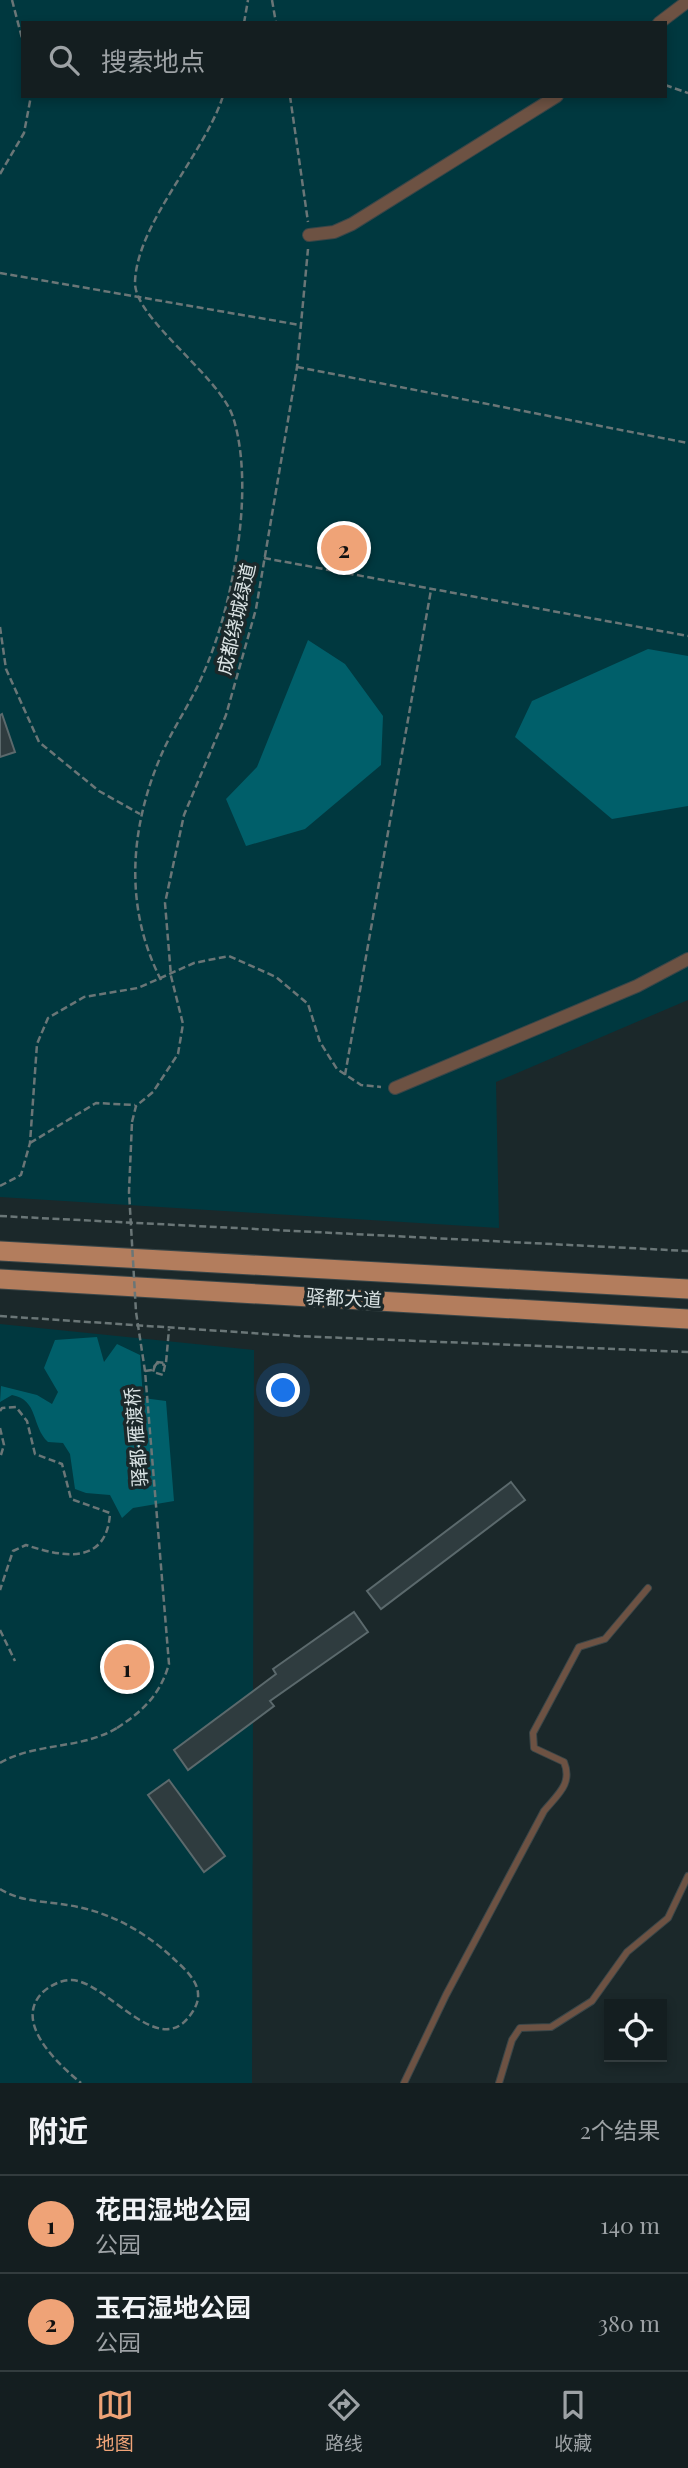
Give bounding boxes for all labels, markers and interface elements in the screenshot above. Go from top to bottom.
search box [21,21,667,98]
icon: search [45,41,83,79]
text: 搜索地点 [101,43,205,78]
pin: 2 [321,522,367,574]
street label: 成都绕城绿道 [210,560,261,677]
street label: 驿都大道 [305,1282,383,1312]
your location [266,1373,300,1407]
street label: 驿都·雁渡桥 [118,1386,152,1488]
pin: 1 [104,1641,150,1693]
map controls [604,1999,667,2062]
button: locate [604,1999,667,2062]
text: 附近 [28,2110,88,2150]
text: 2个结果 [580,2114,660,2145]
text: 花田湿地公园 [95,2191,251,2226]
text: 1 [47,2209,55,2240]
text: 140 m [600,2209,660,2240]
text: 公园 [95,2228,141,2259]
text: 玉石湿地公园 [95,2289,251,2324]
text: 2 [45,2307,57,2338]
text: 380 m [598,2307,660,2338]
text: 公园 [95,2326,141,2357]
tab: 地图 [96,2386,134,2455]
tab: 路线 [325,2386,363,2455]
tab: 收藏 [554,2386,592,2455]

